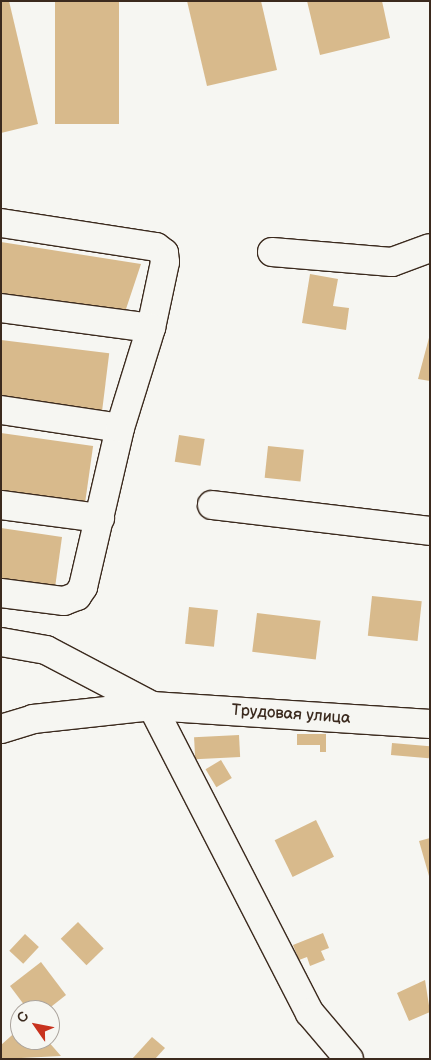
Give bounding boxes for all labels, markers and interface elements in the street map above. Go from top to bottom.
street label: Трудовая улица [231,701,351,729]
north arrow [10,1000,60,1050]
text: С [13,1008,33,1026]

